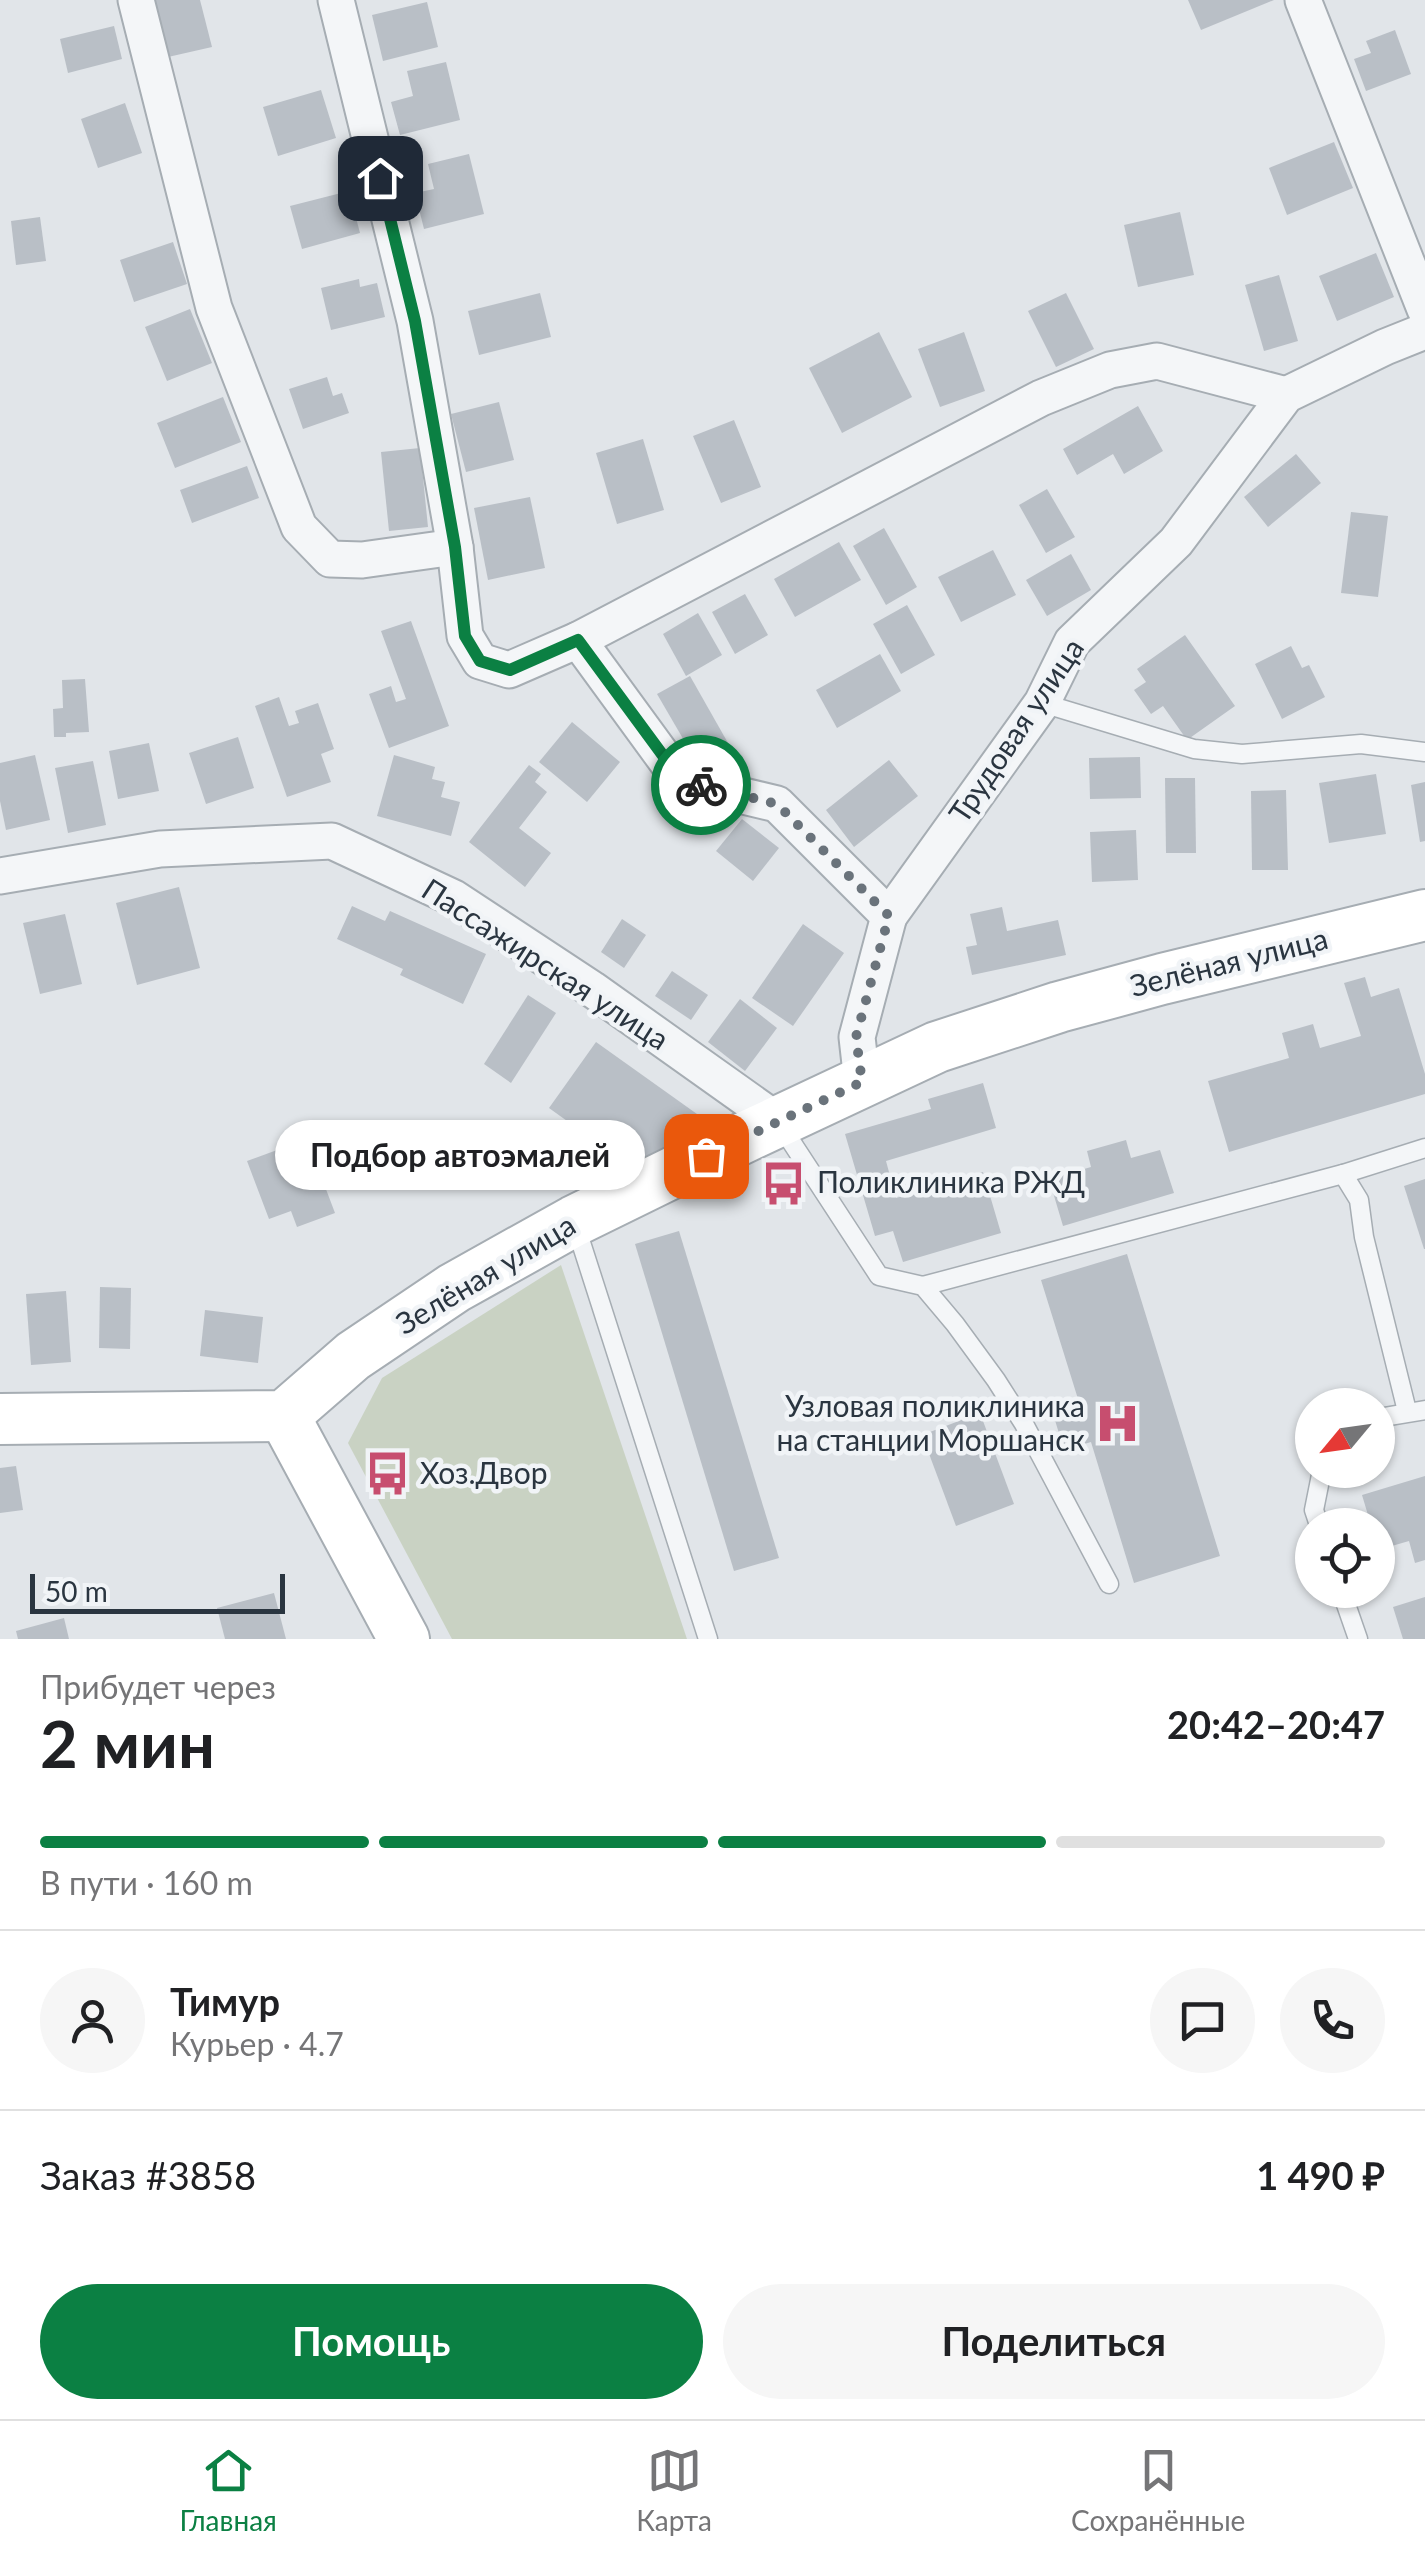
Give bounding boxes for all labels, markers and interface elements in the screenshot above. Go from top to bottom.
pin [338,136,423,221]
icon: home [353,151,408,206]
street label: Трудовая улица [940,631,1090,829]
courier [651,735,751,835]
icon: bike [674,758,729,813]
street label: Пассажирская улица [416,870,676,1056]
street label: Зелёная улица [1126,919,1331,1003]
pin [664,1114,749,1199]
callout: Подбор автоэмалей [276,1121,646,1191]
icon: bag [679,1129,734,1184]
text: Подбор автоэмалей [310,1135,610,1174]
bus stop icon: Поликлиника РЖД [760,1159,808,1207]
place label: Поликлиника РЖД [817,1163,1085,1199]
street label: Зелёная улица [389,1206,581,1341]
place label: Узловая поликлиника на станции Моршанск [777,1387,1085,1457]
north arrow [1295,1388,1395,1488]
map controls [1295,1388,1395,1608]
hospital icon: Узловая поликлиника на станции Моршанск [1094,1400,1142,1448]
bus stop icon: Хоз.Двор [363,1450,411,1498]
place label: Хоз.Двор [420,1454,548,1490]
button: locate [1295,1508,1395,1608]
scale bar [30,1569,285,1614]
text: 50 m [45,1574,108,1608]
text: Прибудет через [40,1667,276,1706]
text: 20:42–20:47 [1167,1701,1385,1747]
text: 2 мин [40,1704,215,1782]
text: В пути · 160 m [40,1863,253,1902]
button: person [40,1968,145,2073]
button: chat [1150,1968,1255,2073]
button: phone [1280,1968,1385,2073]
text: Тимур [170,1978,280,2024]
text: Курьер · 4.7 [170,2024,344,2063]
text: Заказ #3858 [40,2152,256,2198]
text: 1 490 ₽ [1256,2152,1385,2198]
button: Помощь [40,2284,703,2399]
button: Поделиться [723,2284,1385,2399]
tab: Главная [180,2443,277,2537]
tab: Карта [636,2443,712,2537]
tab: Сохранённые [1071,2443,1245,2537]

